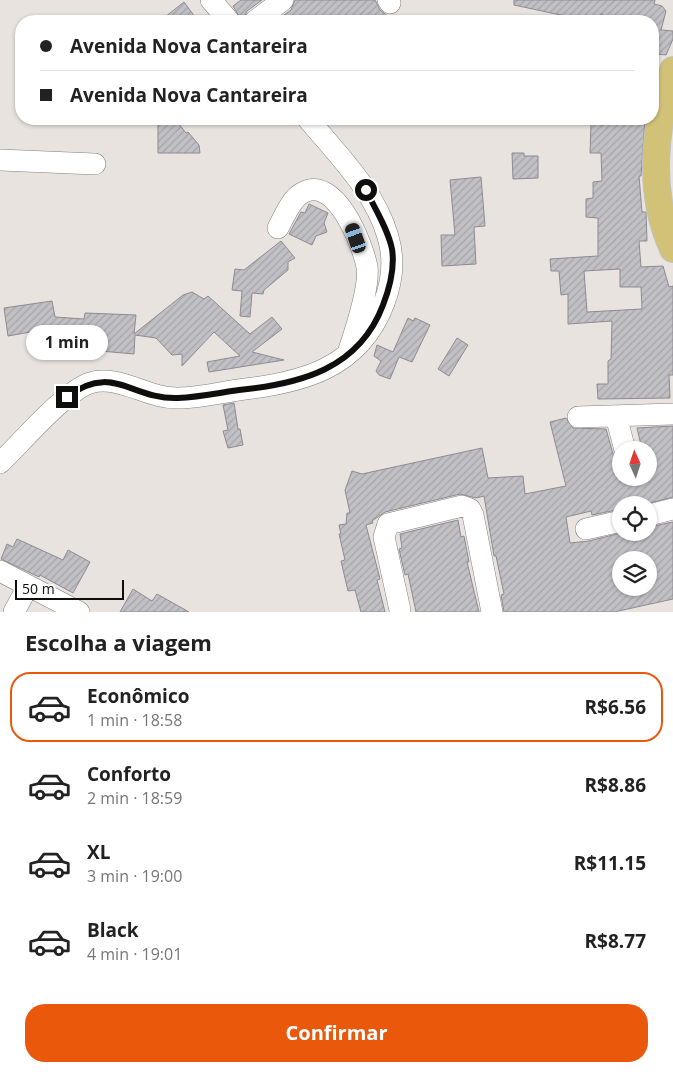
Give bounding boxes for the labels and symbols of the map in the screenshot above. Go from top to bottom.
route start [355,179,377,201]
car [344,221,367,255]
callout: 1 min [26,324,108,360]
route end [56,386,78,408]
north arrow [612,441,658,486]
scale bar [15,577,124,600]

